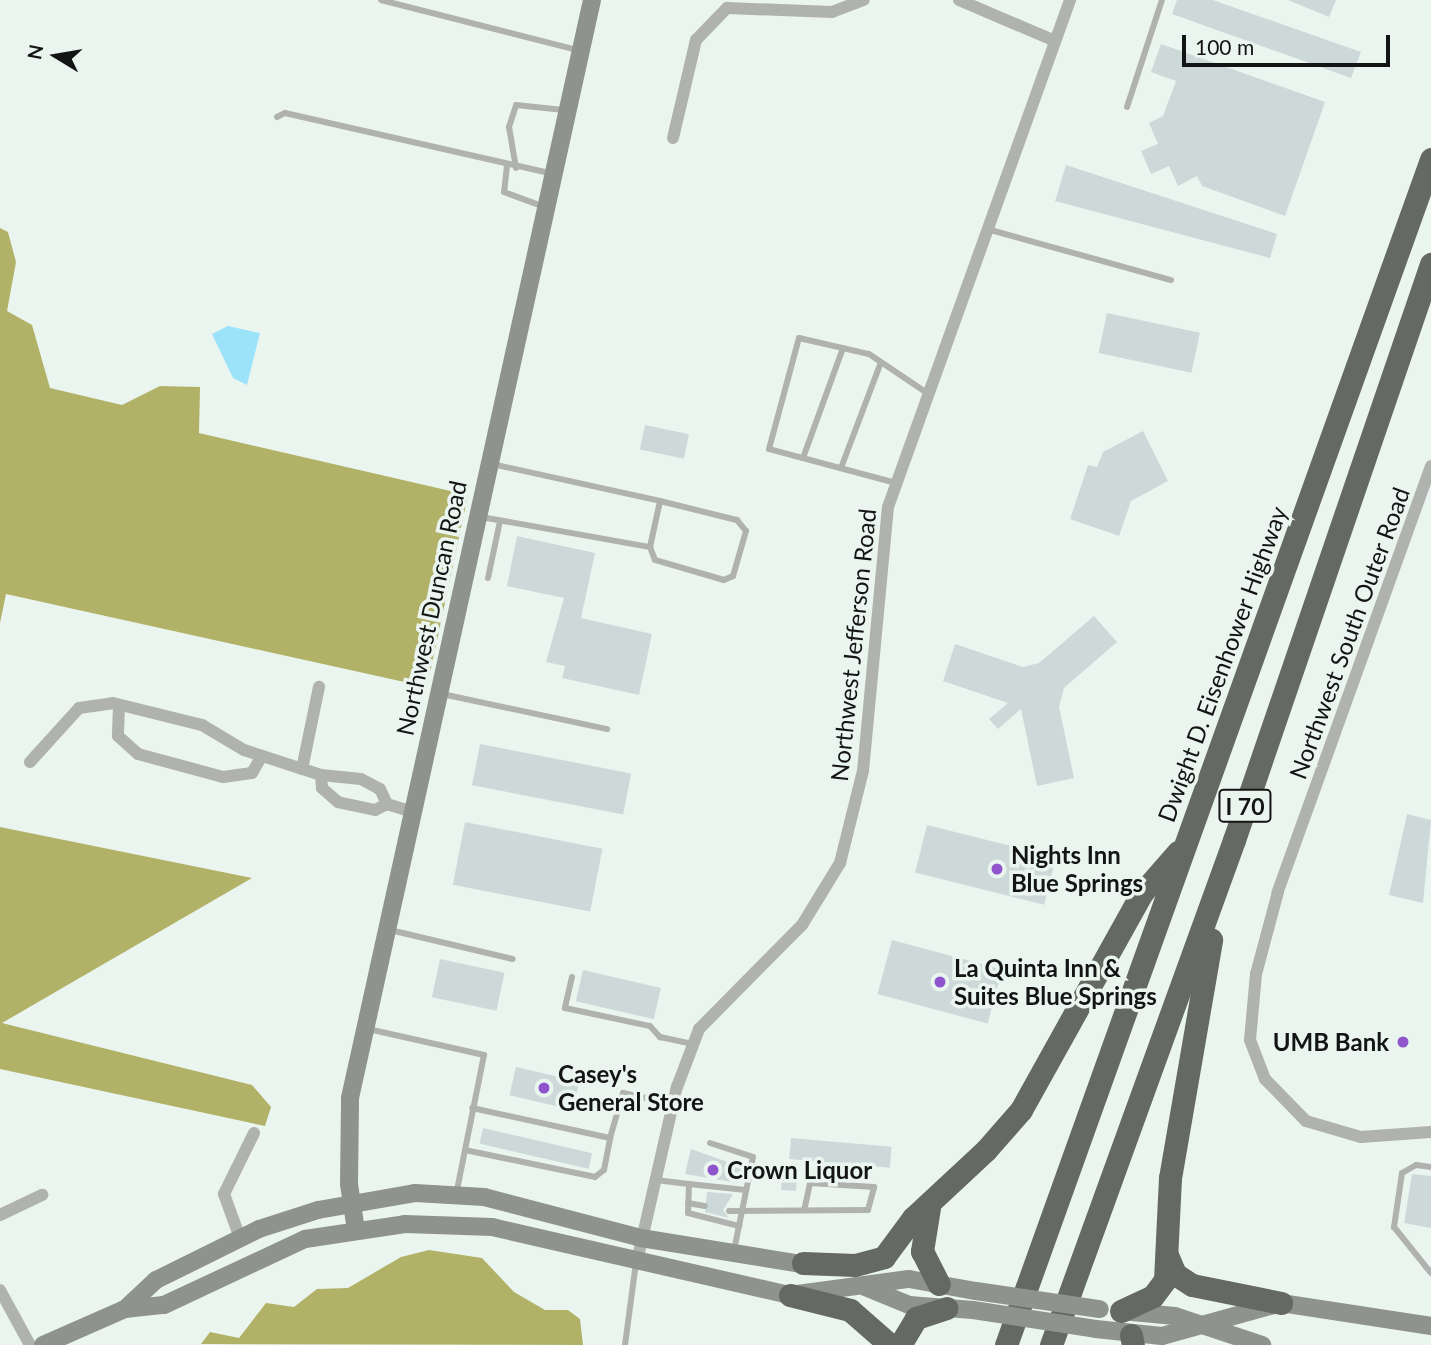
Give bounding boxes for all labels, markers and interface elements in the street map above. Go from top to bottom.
north arrow [21,21,91,91]
scale bar [1186,21,1394,65]
text: 100 m [1195,34,1254,59]
text: N [22,43,48,61]
street label: Northwest Duncan Road [390,478,472,738]
street label: Northwest South Outer Road [1283,483,1415,783]
street label: Dwight D. Eisenhower Highway [1151,502,1293,826]
street label: Northwest Jefferson Road [824,507,882,783]
road number: I 70 [1217,786,1273,826]
place label: Nights Inn Blue Springs [1011,841,1143,897]
marker: Nights Inn Blue Springs [989,861,1005,877]
place label: La Quinta Inn & Suites Blue Springs [954,954,1157,1010]
marker: La Quinta Inn & Suites Blue Springs [932,974,948,990]
place label: UMB Bank [1273,1028,1389,1056]
marker: UMB Bank [1395,1034,1411,1050]
place label: Casey's General Store [558,1060,704,1116]
marker: Casey's General Store [536,1080,552,1096]
place label: Crown Liquor [727,1156,872,1184]
marker: Crown Liquor [705,1162,721,1178]

